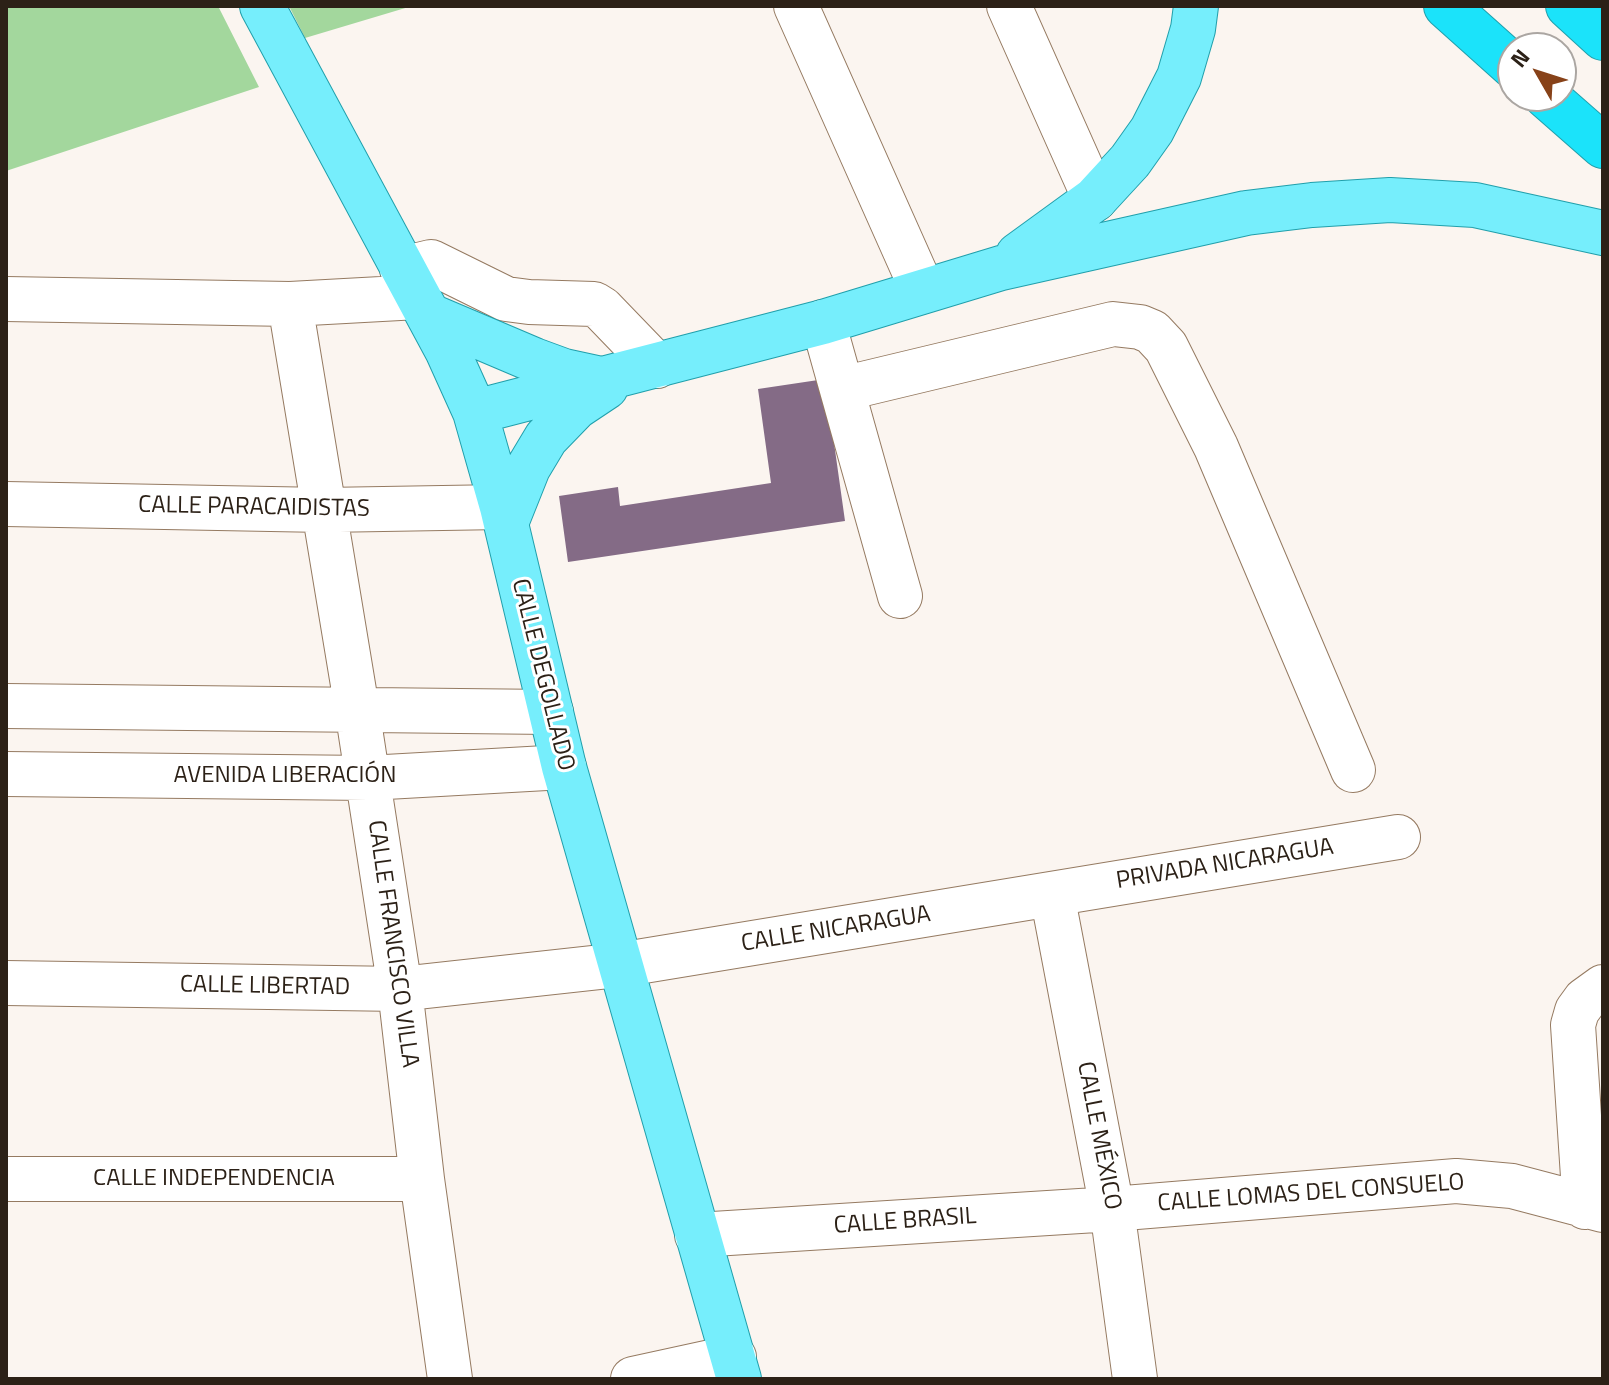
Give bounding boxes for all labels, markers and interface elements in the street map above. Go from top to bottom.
north arrow [1497,32,1577,112]
text: N [1502,42,1538,75]
street label: CALLE PARACAIDISTAS [138,492,370,524]
street label: CALLE DEGOLLADO [504,576,580,774]
street label: AVENIDA LIBERACIÓN [174,762,396,790]
street label: CALLE FRANCISCO VILLA [360,818,424,1070]
street label: PRIVADA NICARAGUA [1114,834,1336,896]
street label: CALLE NICARAGUA [739,901,933,959]
street label: CALLE LIBERTAD [180,971,350,1003]
street label: CALLE MÉXICO [1070,1060,1126,1212]
street label: CALLE INDEPENDENCIA [93,1165,335,1193]
street label: CALLE LOMAS DEL CONSUELO [1157,1169,1465,1219]
street label: CALLE BRASIL [833,1203,977,1241]

